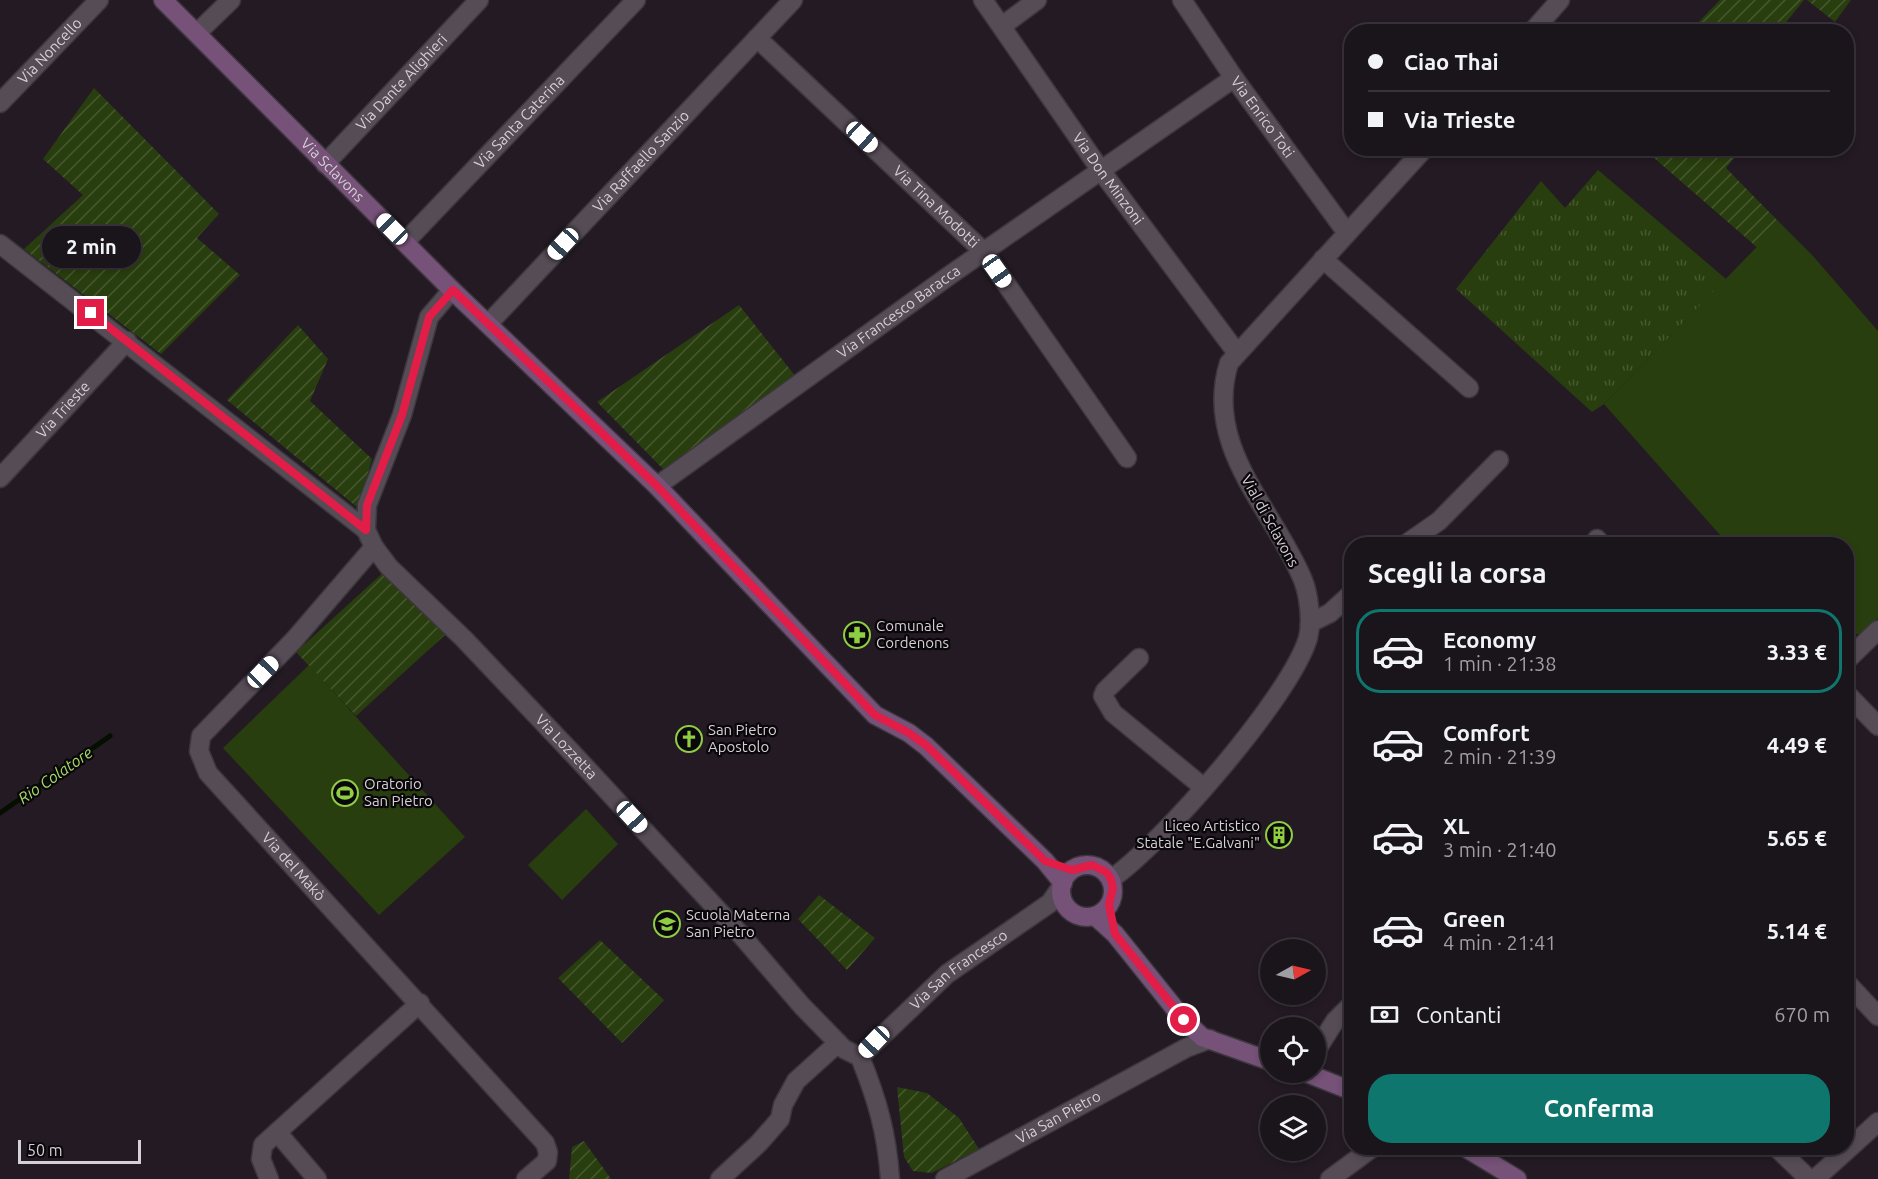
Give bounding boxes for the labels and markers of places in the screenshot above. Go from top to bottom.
place label: Comunale Cordenons [876,617,949,651]
pharmacy icon: Comunale Cordenons [842,620,872,650]
place label: San Pietro Apostolo [708,721,777,755]
church icon: San Pietro Apostolo [674,724,704,754]
place label: Oratorio San Pietro [364,775,433,809]
sports icon: Oratorio San Pietro [330,778,360,808]
place label: Liceo Artistico Statale "E.Galvani" [1137,817,1260,851]
building icon: Liceo Artistico Statale "E.Galvani" [1264,820,1294,850]
place label: Scuola Materna San Pietro [686,906,790,940]
school or university icon: Scuola Materna San Pietro [652,909,682,939]

